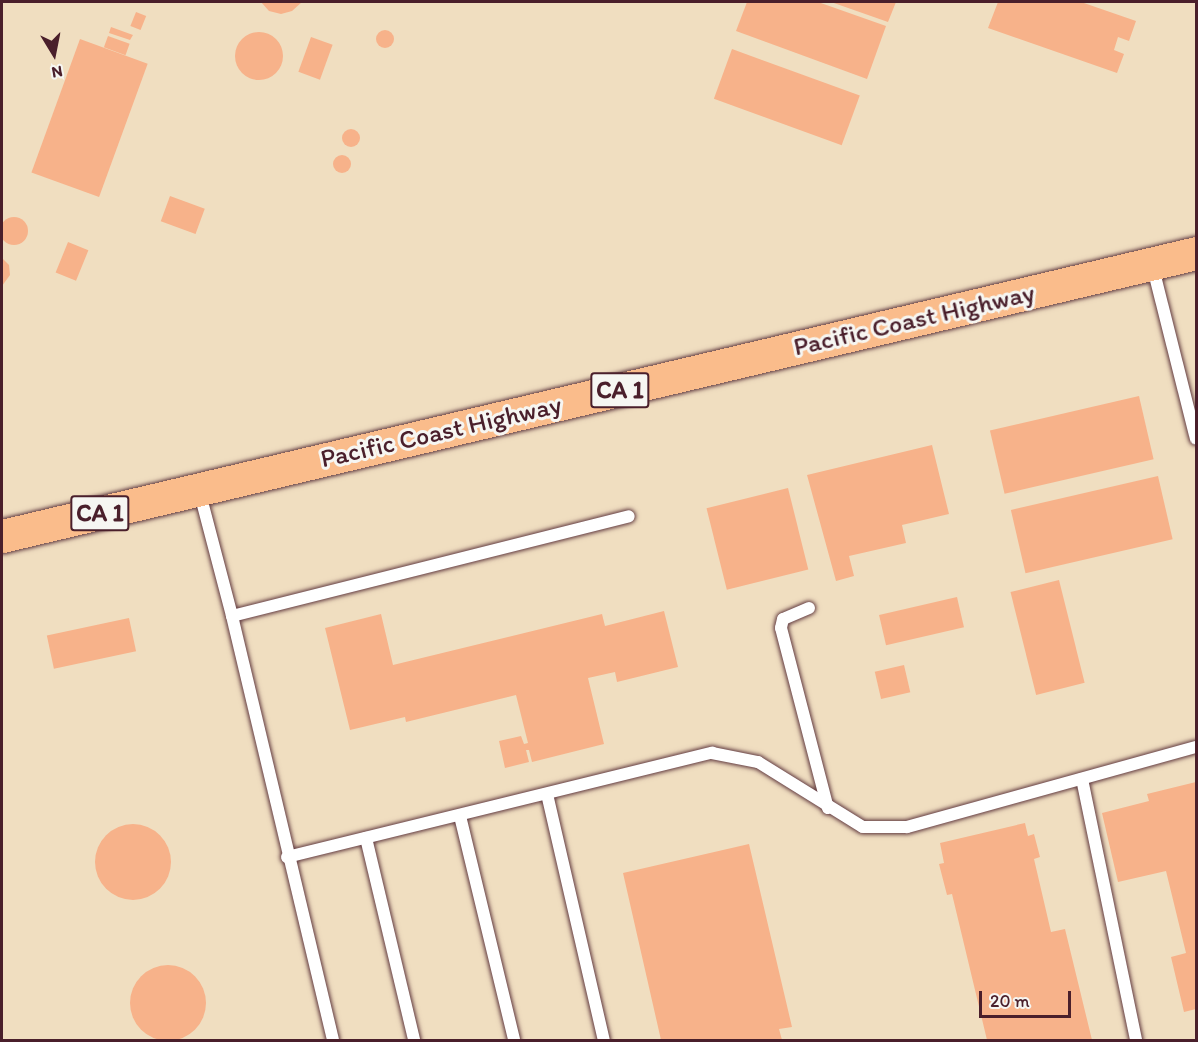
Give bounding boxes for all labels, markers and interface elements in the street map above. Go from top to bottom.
north arrow [24,24,84,84]
text: N [50,62,64,83]
street label: Pacific Coast Highway [791,277,1037,363]
road number: CA 1 [590,369,650,411]
street label: Pacific Coast Highway [318,389,564,475]
road number: CA 1 [70,492,130,534]
scale bar [982,979,1074,1017]
text: 20 m [990,990,1030,1012]

